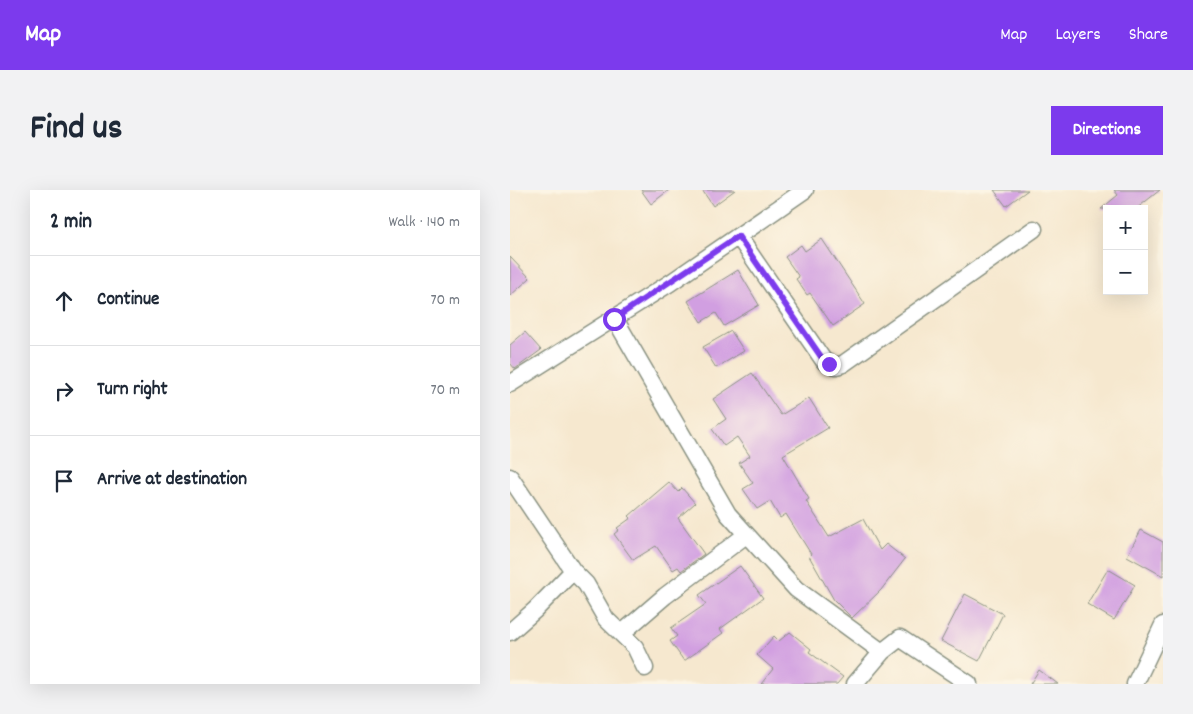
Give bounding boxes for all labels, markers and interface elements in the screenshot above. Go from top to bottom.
text: Map [25,18,61,52]
text: Map [1000,23,1027,48]
text: Layers [1055,23,1101,48]
text: Share [1129,23,1168,48]
text: Find us [30,105,122,155]
button: Directions [1051,106,1163,155]
map controls [1103,205,1148,295]
button: + [1103,205,1148,250]
text: 2 min [50,208,92,238]
text: Walk · 140 m [388,211,460,234]
button: − [1103,250,1148,295]
icon: ahead [50,287,78,315]
text: Continue [97,287,159,314]
text: 70 m [430,289,460,312]
route start [603,308,626,331]
route end [818,353,841,376]
icon: right [50,377,78,405]
text: Turn right [97,377,168,404]
text: 70 m [430,379,460,402]
icon: arrive [50,467,78,495]
text: Arrive at destination [97,467,247,494]

